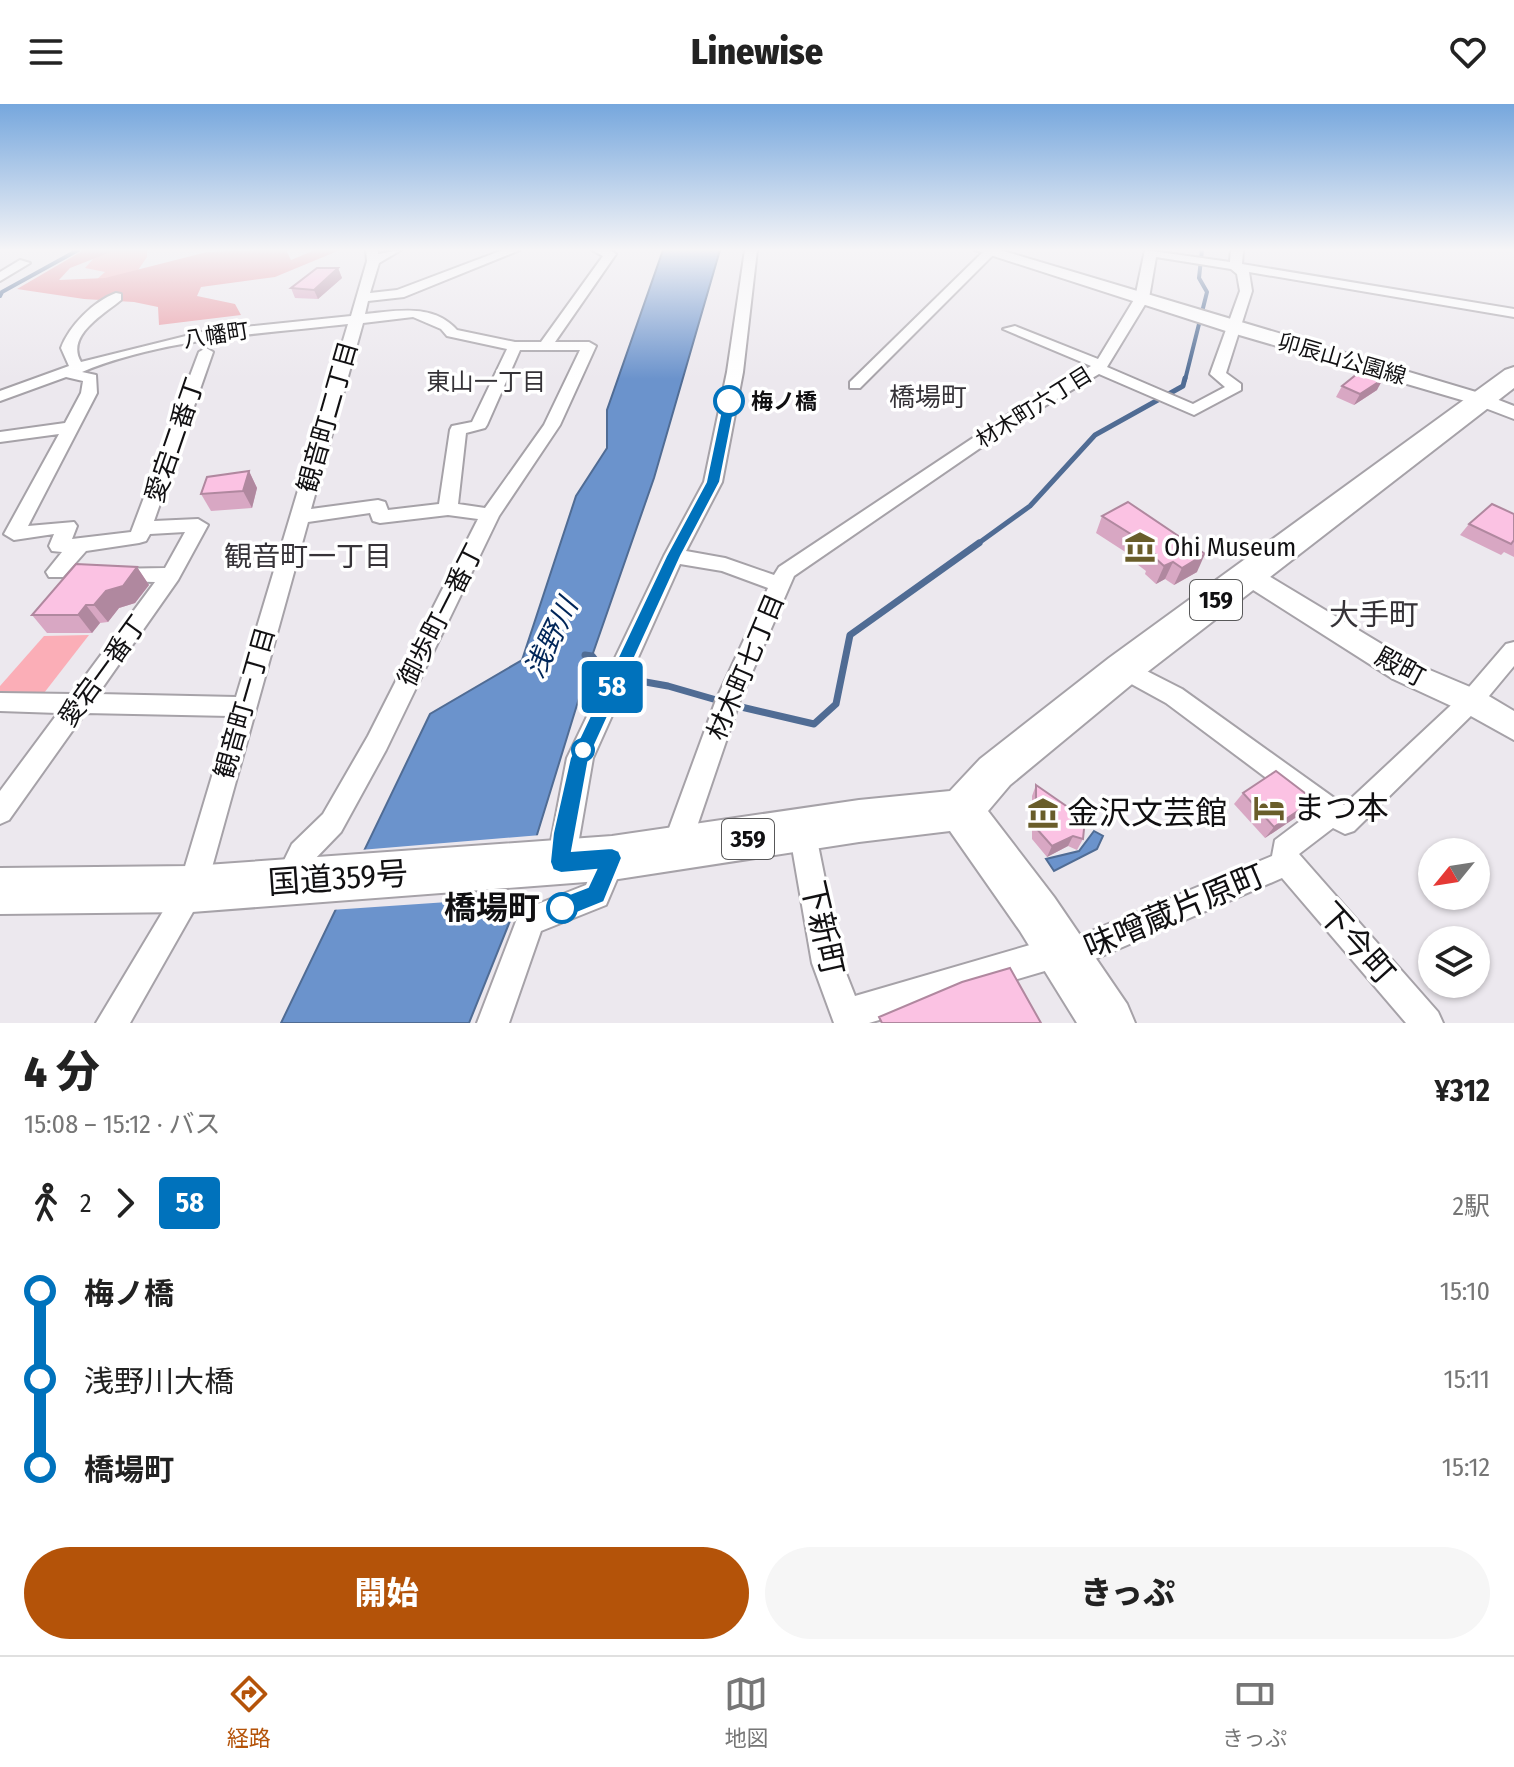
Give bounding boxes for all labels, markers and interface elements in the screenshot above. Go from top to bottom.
icon: menu [24,30,68,74]
text: Linewise [691,30,823,74]
icon: heart [1446,30,1490,74]
street label: 八幡町 [181,317,251,353]
street label: 卯辰山公園線 [1275,328,1409,390]
street label: 観音町二丁目 [292,338,364,496]
street label: 材木町六丁目 [971,361,1097,453]
district label: 東山一丁目 [426,368,546,396]
street label: 愛宕二番丁 [139,373,211,507]
district label: 橋場町 [889,382,967,413]
marker: 梅ノ橋 [714,386,744,416]
place label: 梅ノ橋 [751,388,817,415]
museum icon: Ohi Museum [1123,530,1157,564]
place label: Ohi Museum [1164,532,1296,563]
street label: 御歩町一番丁 [392,538,490,692]
district label: 観音町一丁目 [224,540,392,573]
road number: 159 [1190,580,1242,620]
street label: 材木町七丁目 [701,589,791,745]
water label: 浅野川 [518,590,586,683]
district label: 大手町 [1329,597,1419,633]
street label: 愛宕一番丁 [52,609,154,733]
street label: 観音町一丁目 [209,624,281,782]
street label: 殿町 [1370,641,1430,693]
line badge: 58 [576,661,648,713]
text: 58 [598,670,626,703]
unlabelled marker [572,739,594,761]
place label: まつ本 [1293,789,1389,827]
hotel icon: まつ本 [1252,791,1286,825]
place label: 金沢文芸館 [1067,794,1227,832]
museum icon: 金沢文芸館 [1026,796,1060,830]
road number: 359 [722,819,774,859]
north arrow [1418,838,1490,910]
map controls [1418,838,1490,998]
street label: 国道359号 [267,854,409,902]
street label: 味噌蔵片原町 [1078,856,1270,966]
street label: 下新町 [794,877,852,979]
place label: 橋場町 [444,889,540,927]
marker: 橋場町 [547,893,577,923]
street label: 下今町 [1311,895,1403,991]
button: layers [1418,926,1490,998]
text: 4 分 [24,1046,100,1099]
text: ¥312 [1435,1073,1490,1109]
text: 15:08 – 15:12 · バス [24,1109,221,1140]
icon: walk [24,1181,68,1225]
icon: forward [103,1181,147,1225]
text: 58 [175,1186,204,1219]
text: 2 [80,1188,91,1219]
text: 2駅 [1453,1191,1490,1222]
text: 梅ノ橋 [84,1276,174,1312]
text: 15:10 [1440,1276,1490,1307]
text: 浅野川大橋 [84,1364,234,1400]
text: 15:11 [1444,1364,1490,1395]
text: 橋場町 [84,1452,174,1488]
text: 15:12 [1442,1452,1490,1483]
button: 開始 [24,1547,749,1639]
button: きっぷ [765,1547,1490,1639]
tab: 経路 [227,1672,271,1752]
tab: 地図 [724,1672,768,1752]
tab: きっぷ [1222,1672,1287,1752]

